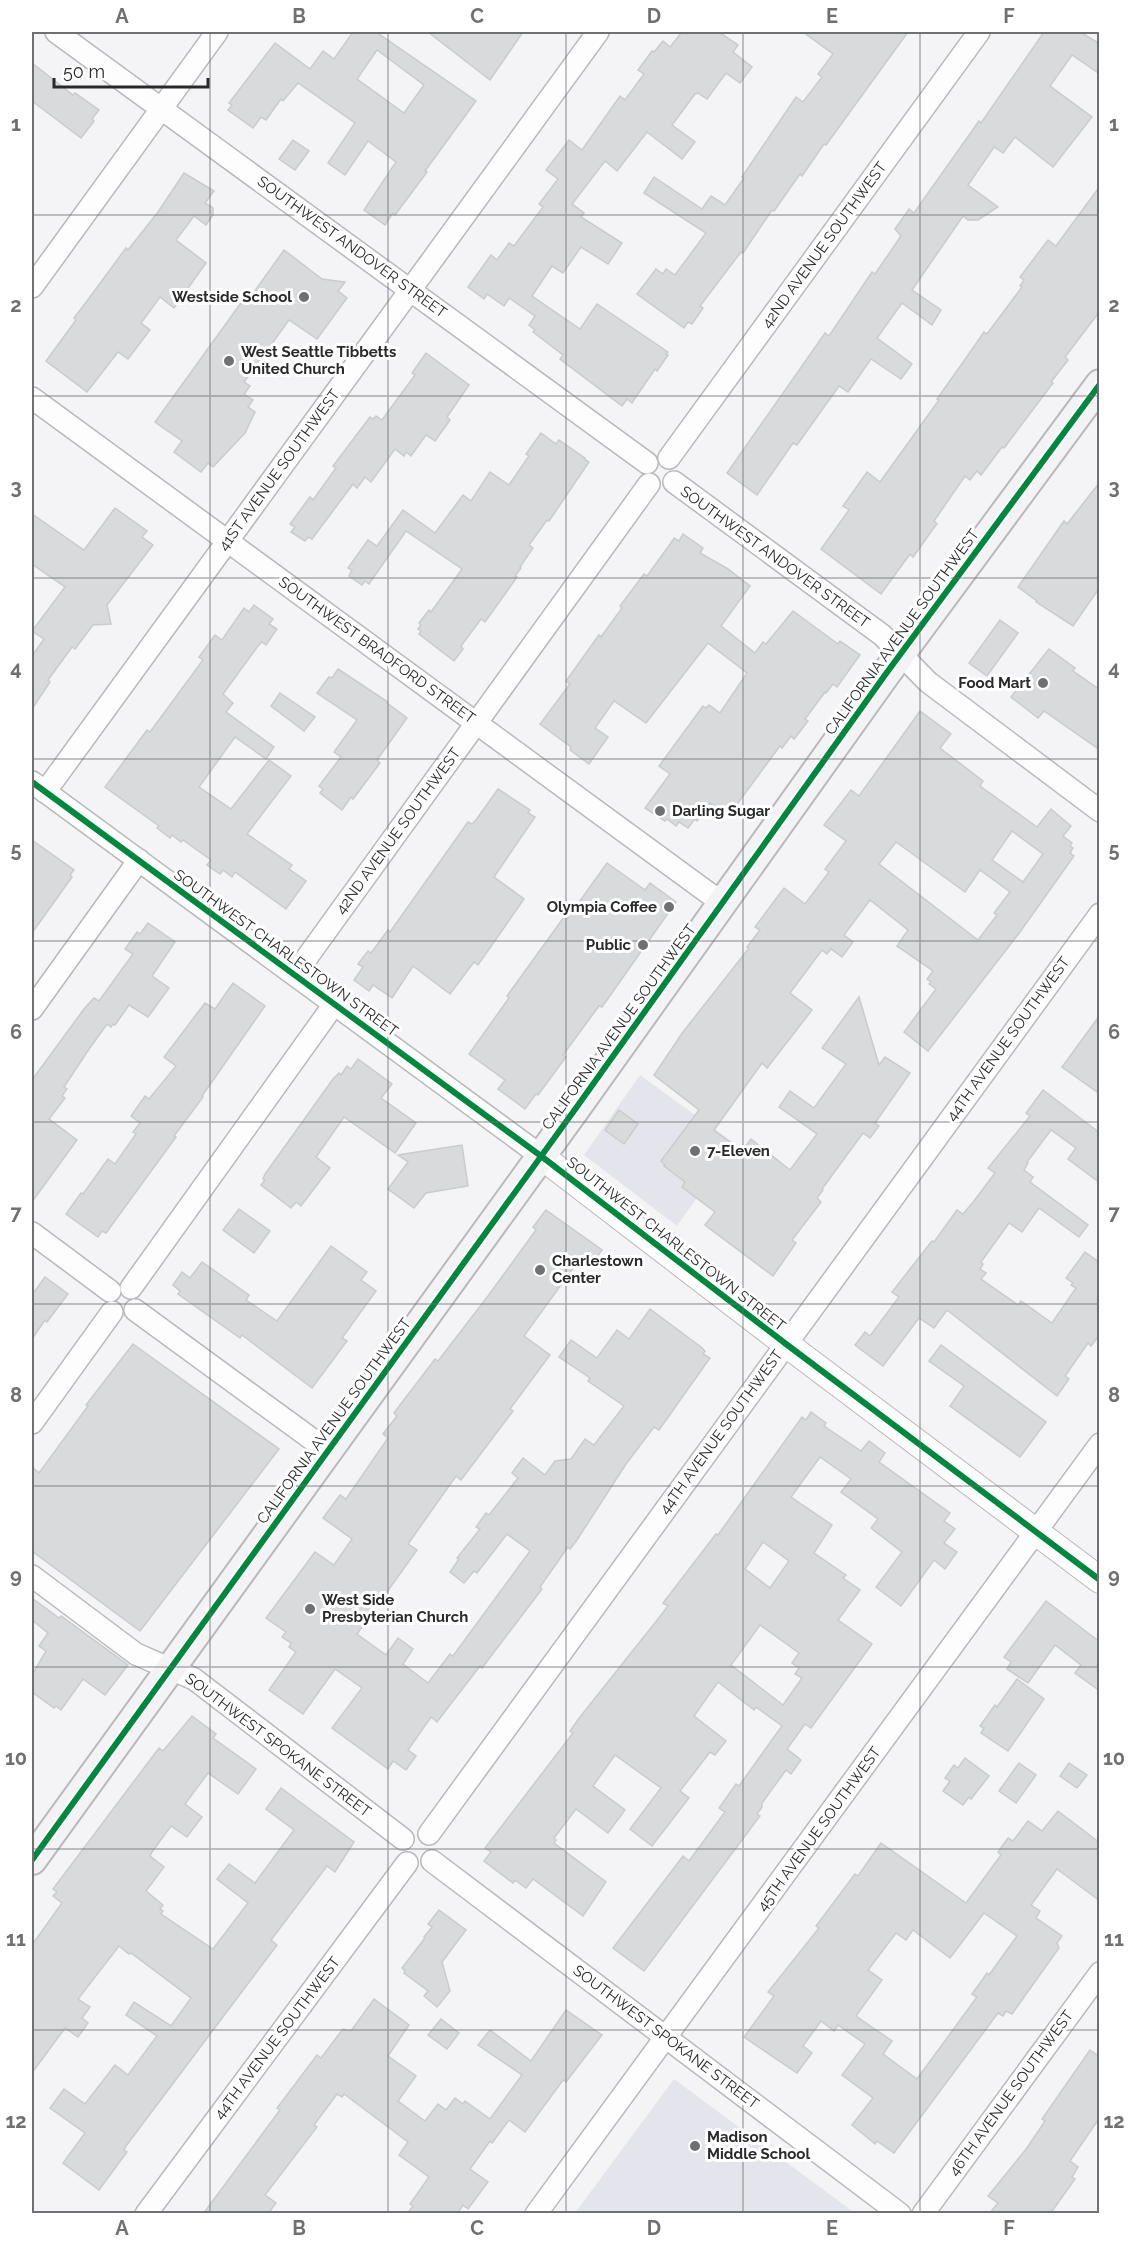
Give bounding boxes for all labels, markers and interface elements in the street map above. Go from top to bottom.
text: A [115,4,129,28]
text: B [292,4,306,28]
text: C [470,4,484,28]
text: D [647,4,661,28]
text: E [826,4,838,28]
text: F [1003,4,1015,28]
scale bar [54,51,208,89]
text: 50 m [63,61,105,82]
text: 1 [11,112,21,136]
text: 1 [1109,112,1119,136]
street label: 42ND AVENUE SOUTHWEST [758,158,890,332]
street label: SOUTHWEST ANDOVER STREET [254,172,450,322]
place label: Westside School [172,288,292,306]
marker: Westside School [297,290,311,304]
text: 2 [10,293,22,317]
text: 2 [1108,293,1120,317]
place label: West Seattle Tibbetts United Church [241,343,397,378]
marker: West Seattle Tibbetts United Church [222,354,236,368]
street label: 41ST AVENUE SOUTHWEST [214,386,344,554]
text: 3 [10,475,22,499]
text: 3 [1108,475,1120,499]
street label: SOUTHWEST ANDOVER STREET [677,482,873,632]
street label: CALIFORNIA AVENUE SOUTHWEST [821,526,983,738]
street label: SOUTHWEST BRADFORD STREET [275,573,479,727]
text: 4 [10,656,22,680]
text: 4 [1108,656,1120,680]
place label: Food Mart [958,674,1031,692]
marker: Food Mart [1036,676,1050,690]
street label: 42ND AVENUE SOUTHWEST [332,744,464,918]
place label: Darling Sugar [672,802,770,820]
marker: Darling Sugar [653,804,667,818]
text: 5 [10,838,22,862]
text: 5 [1108,838,1120,862]
street label: SOUTHWEST CHARLESTOWN STREET [170,866,402,1040]
place label: Olympia Coffee [547,898,657,916]
marker: Olympia Coffee [662,900,676,914]
street label: CALIFORNIA AVENUE SOUTHWEST [538,921,700,1133]
place label: Public [586,936,632,954]
marker: Public [636,938,650,952]
street label: 44TH AVENUE SOUTHWEST [942,953,1074,1125]
text: 6 [10,1020,22,1044]
text: 6 [1108,1020,1120,1044]
place label: 7-Eleven [707,1142,770,1160]
marker: 7-Eleven [688,1144,702,1158]
street label: SOUTHWEST CHARLESTOWN STREET [563,1153,789,1335]
text: 7 [10,1201,22,1225]
text: 7 [1108,1201,1120,1225]
place label: Charlestown Center [552,1252,643,1287]
marker: Charlestown Center [533,1263,547,1277]
street label: CALIFORNIA AVENUE SOUTHWEST [253,1315,415,1527]
street label: 44TH AVENUE SOUTHWEST [655,1346,787,1518]
text: 8 [10,1383,22,1407]
text: 8 [1108,1383,1120,1407]
text: 9 [10,1564,22,1588]
text: 9 [1108,1564,1120,1588]
place label: West Side Presbyterian Church [322,1591,468,1626]
marker: West Side Presbyterian Church [303,1602,317,1616]
street label: SOUTHWEST SPOKANE STREET [182,1669,374,1821]
street label: 45TH AVENUE SOUTHWEST [753,1743,885,1915]
text: 10 [5,1746,27,1770]
text: 10 [1103,1746,1125,1770]
text: 11 [6,1927,26,1951]
text: 11 [1104,1927,1124,1951]
street label: 44TH AVENUE SOUTHWEST [210,1953,344,2123]
street label: SOUTHWEST SPOKANE STREET [570,1961,762,2113]
street label: 46TH AVENUE SOUTHWEST [945,2007,1077,2179]
text: 12 [5,2109,27,2133]
text: 12 [1103,2109,1125,2133]
place label: Madison Middle School [707,2128,810,2163]
marker: Madison Middle School [688,2139,702,2153]
text: A [115,2216,129,2240]
text: B [292,2216,306,2240]
text: C [470,2216,484,2240]
text: D [647,2216,661,2240]
text: E [826,2216,838,2240]
text: F [1003,2216,1015,2240]

